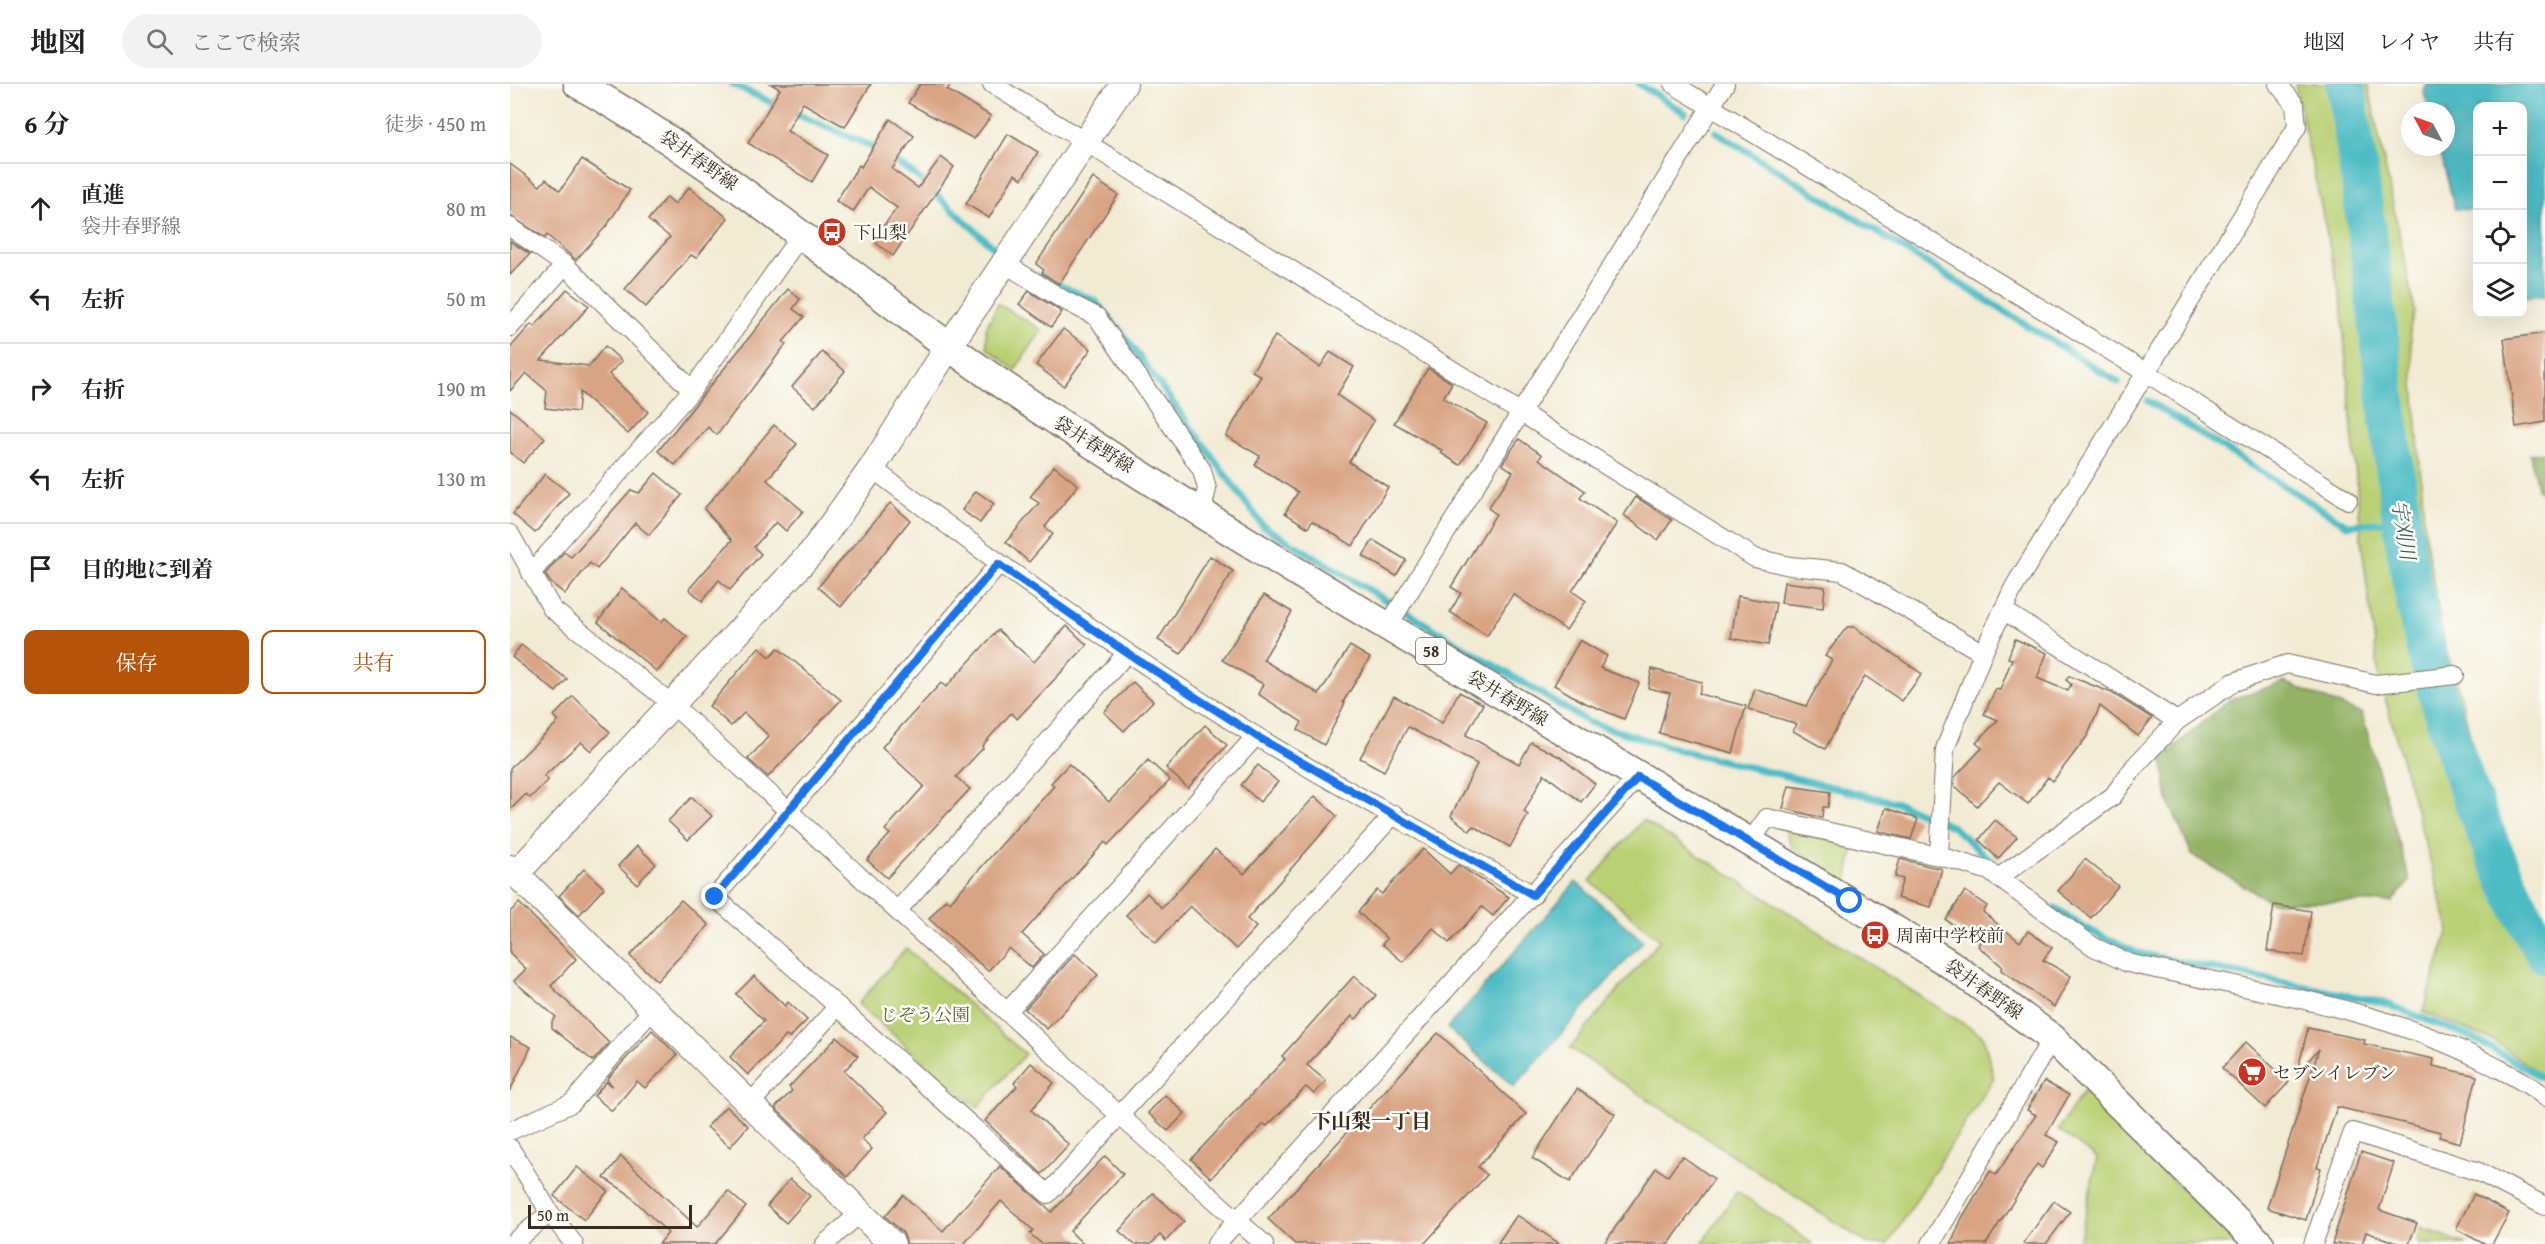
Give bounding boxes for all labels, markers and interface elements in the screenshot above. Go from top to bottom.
search box [122,14,542,68]
text: 地図 [30,21,86,62]
icon: search [143,25,176,58]
text: ここで検索 [191,26,301,58]
text: 地図 [2303,26,2345,57]
text: レイヤ [2378,26,2440,57]
text: 共有 [2473,26,2515,57]
north arrow [2401,102,2455,156]
map controls [2473,102,2527,318]
button: + [2473,102,2527,156]
text: 6 分 [24,104,69,143]
text: 徒歩 · 450 m [384,109,486,138]
street label: 袋井春野線 [654,123,744,197]
button: − [2473,156,2527,210]
text: 直進 [81,178,125,210]
icon: ahead [24,192,57,225]
text: 80 m [446,194,486,223]
button: locate [2473,210,2527,264]
text: 袋井春野線 [81,211,181,240]
bus stop icon: 下山梨 [816,216,848,248]
place label: 下山梨 [853,219,907,246]
button: layers [2473,264,2527,318]
icon: left [24,282,57,315]
text: 左折 [81,283,125,315]
text: 50 m [446,284,486,313]
icon: right [24,372,57,405]
text: 右折 [81,373,125,405]
text: 190 m [436,374,486,403]
street label: 袋井春野線 [1049,409,1139,479]
icon: left [24,462,57,495]
text: 左折 [81,463,125,495]
text: 130 m [436,464,486,493]
water label: 宇刈川 [2385,498,2423,564]
icon: arrive [24,552,57,585]
text: 目的地に到着 [81,553,213,585]
button: 保存 [24,630,249,694]
button: 共有 [261,630,486,694]
road number: 58 [1416,638,1446,664]
street label: 袋井春野線 [1462,663,1554,733]
route end [701,883,727,909]
route start [1836,887,1862,913]
bus stop icon: 周南中学校前 [1859,919,1891,951]
place label: 周南中学校前 [1896,922,2004,949]
street label: 袋井春野線 [1939,952,2029,1026]
park label: じぞう公園 [880,1001,970,1028]
supermarket icon: セブンイレブン [2236,1056,2268,1088]
place label: セブンイレブン [2273,1059,2397,1086]
district label: 下山梨一丁目 [1311,1106,1431,1135]
scale bar [528,1202,692,1230]
text: 50 m [537,1203,569,1227]

